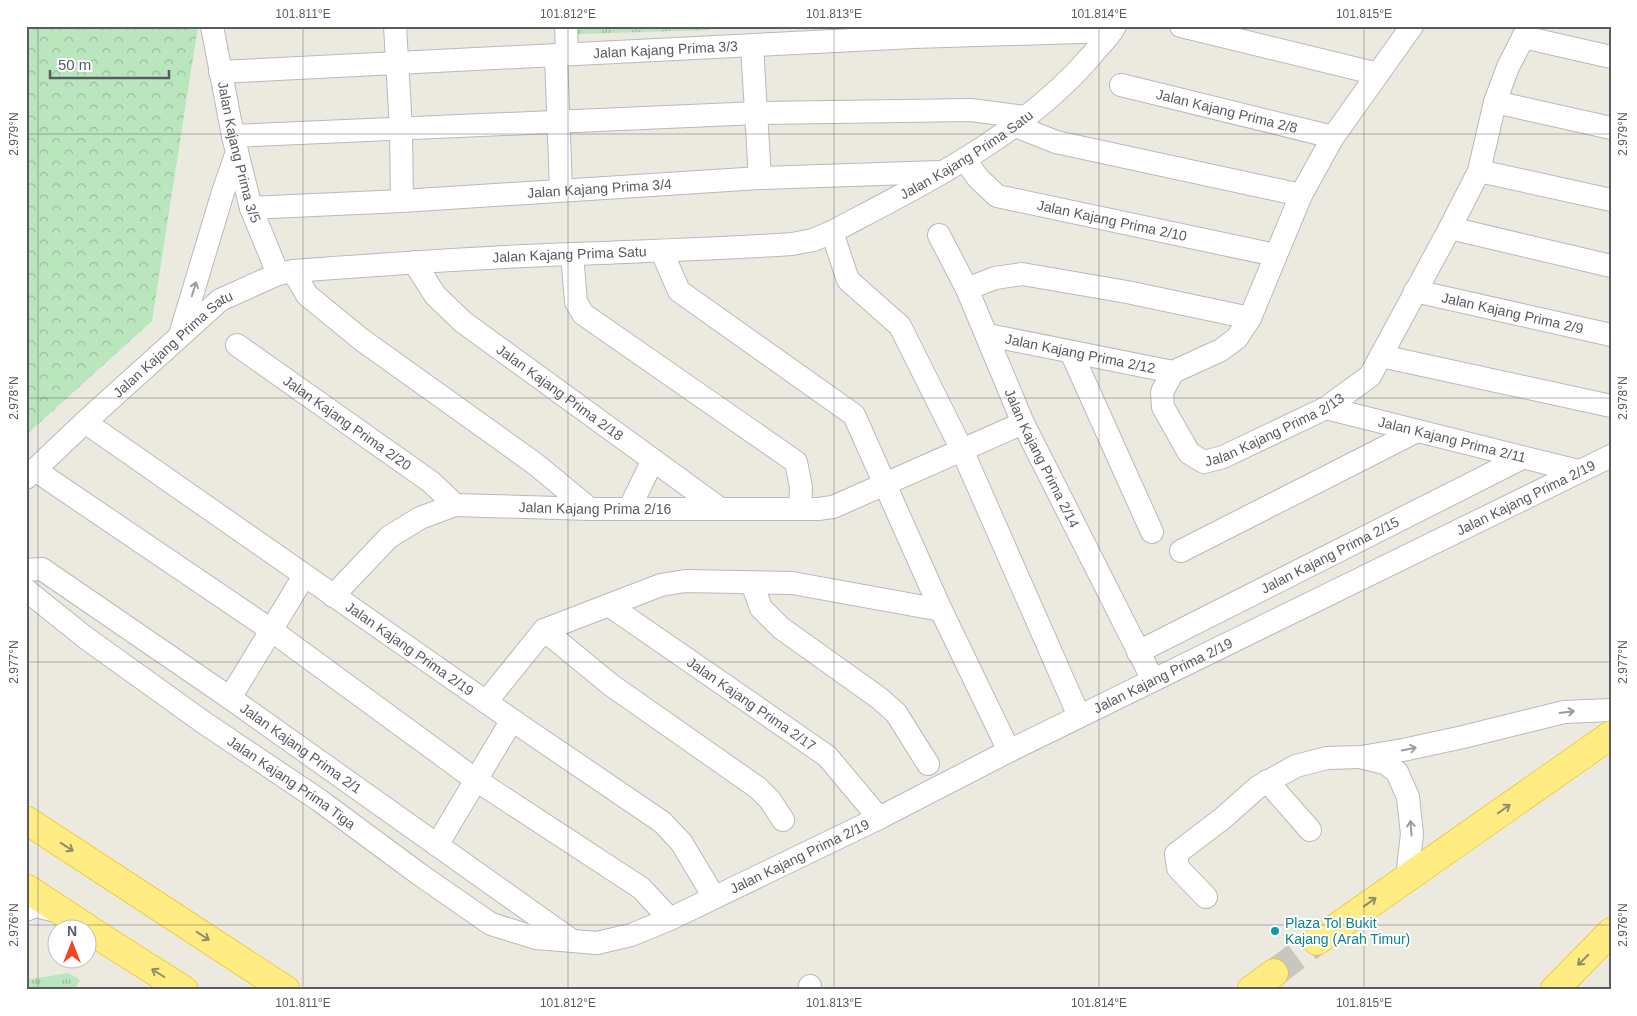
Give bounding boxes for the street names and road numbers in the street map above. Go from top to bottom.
street label: Jalan Kajang Prima 3/3 [593,38,738,61]
street label: Jalan Kajang Prima 3/5 [215,80,264,225]
street label: Jalan Kajang Prima 2/8 [1155,86,1299,136]
street label: Jalan Kajang Prima Satu [897,107,1036,203]
street label: Jalan Kajang Prima 3/4 [527,176,672,201]
street label: Jalan Kajang Prima 2/10 [1036,197,1189,244]
street label: Jalan Kajang Prima Satu [492,243,647,265]
street label: Jalan Kajang Prima Satu [110,287,235,401]
street label: Jalan Kajang Prima 2/9 [1440,289,1585,337]
street label: Jalan Kajang Prima 2/12 [1004,331,1157,376]
street label: Jalan Kajang Prima 2/18 [494,341,627,444]
street label: Jalan Kajang Prima 2/20 [280,372,414,474]
street label: Jalan Kajang Prima 2/14 [1002,386,1083,531]
street label: Jalan Kajang Prima 2/13 [1203,390,1347,469]
street label: Jalan Kajang Prima 2/11 [1377,413,1528,466]
street label: Jalan Kajang Prima 2/19 [1454,457,1598,539]
street label: Jalan Kajang Prima 2/16 [518,499,671,517]
street label: Jalan Kajang Prima 2/15 [1258,513,1402,597]
street label: Jalan Kajang Prima 2/19 [343,598,477,699]
street label: Jalan Kajang Prima 2/19 [1091,635,1235,716]
street label: Jalan Kajang Prima 2/17 [684,654,819,754]
street label: Jalan Kajang Prima 2/1 [237,700,365,797]
street label: Jalan Kajang Prima Tiga [224,733,359,832]
street label: Jalan Kajang Prima 2/19 [727,816,872,897]

